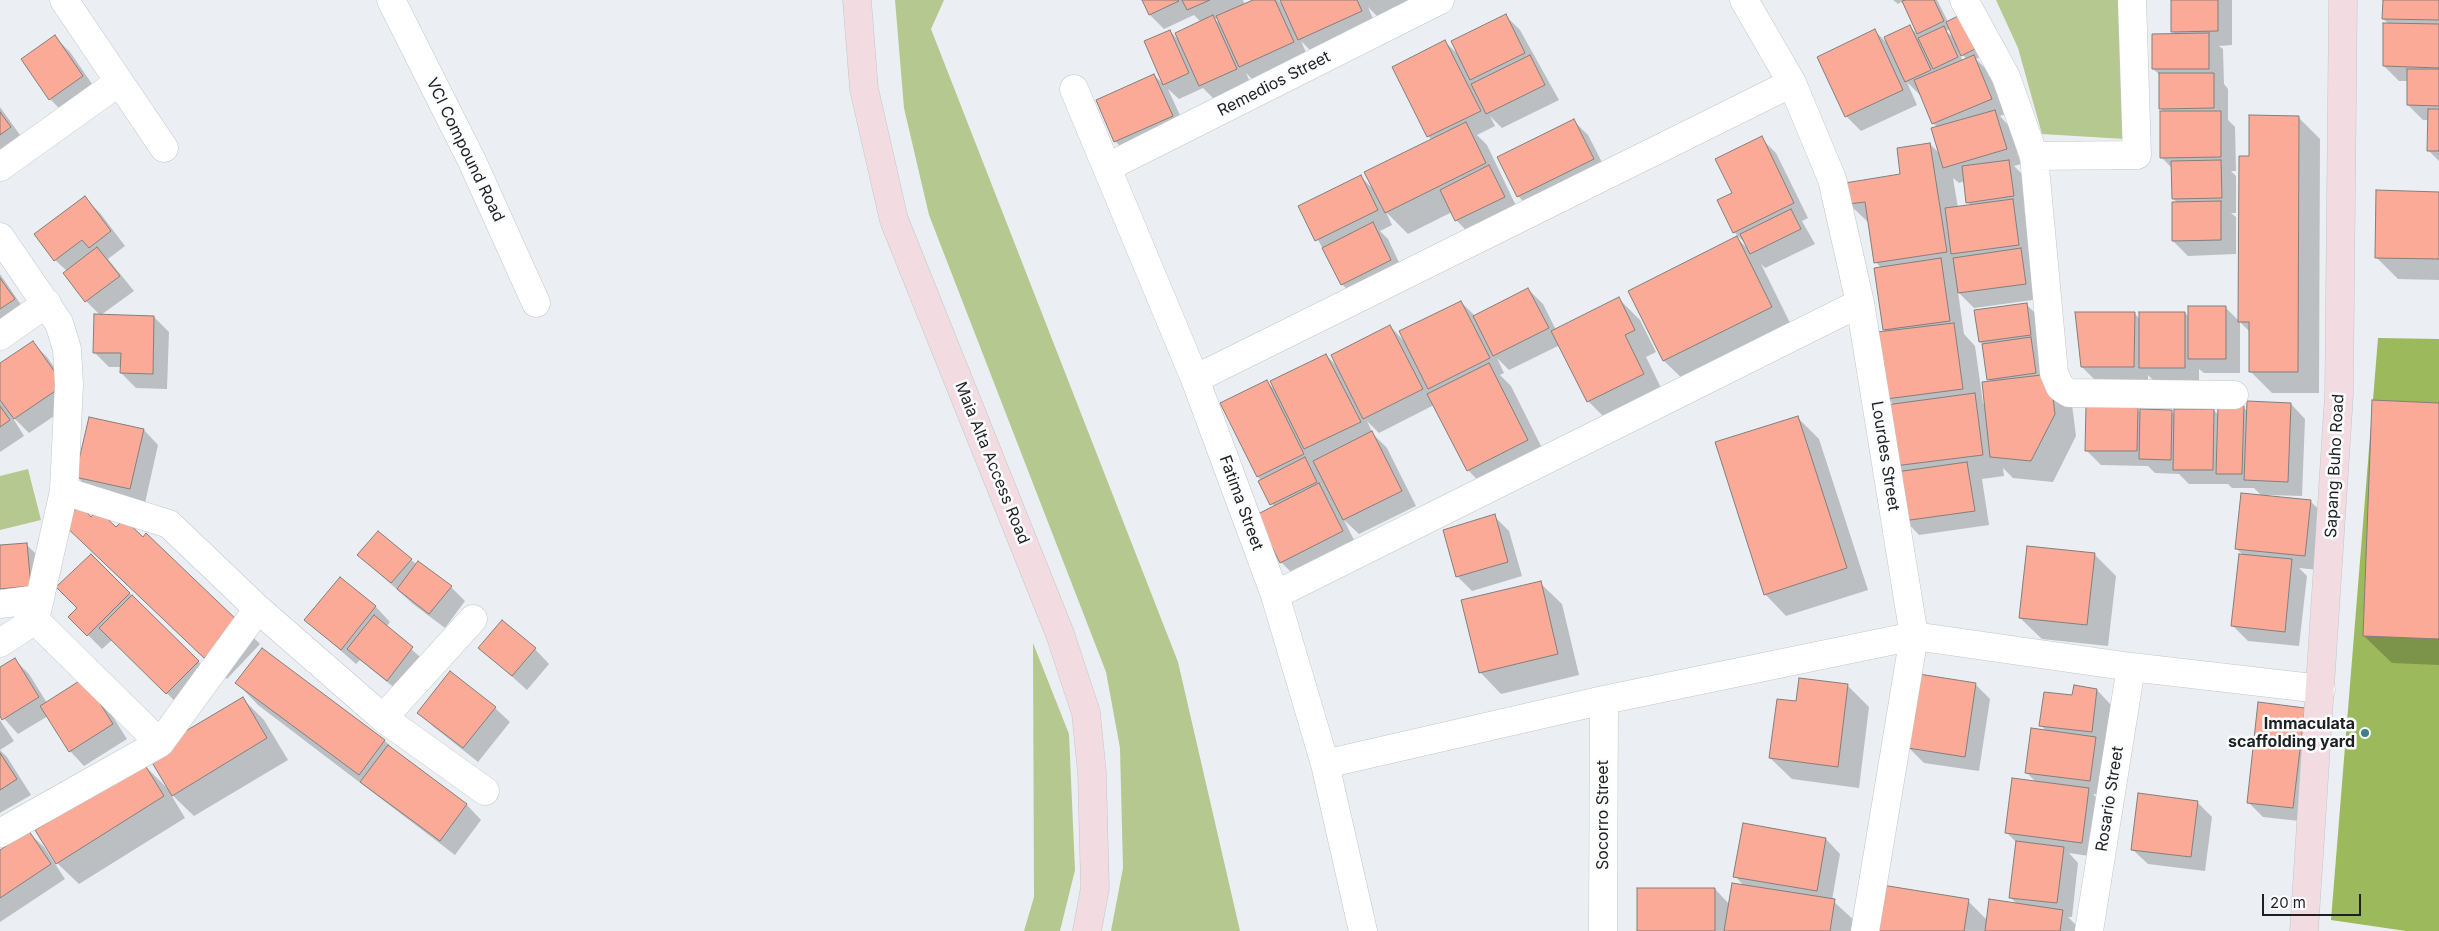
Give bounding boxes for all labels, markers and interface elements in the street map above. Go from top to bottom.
street label: Remedios Street [1214,47,1334,121]
street label: VCI Compound Road [422,75,508,225]
street label: Maia Alta Access Road [951,379,1033,547]
street label: Sapang Buho Road [2322,394,2348,538]
street label: Lourdes Street [1867,400,1903,512]
street label: Fatima Street [1215,453,1267,553]
place label: Immaculata scaffolding yard [2228,714,2355,752]
marker: Immaculata scaffolding yard [2359,727,2371,739]
street label: Rosario Street [2092,745,2128,853]
street label: Socorro Street [1593,760,1613,870]
scale bar [2264,884,2363,916]
text: 20 m [2270,893,2306,912]

